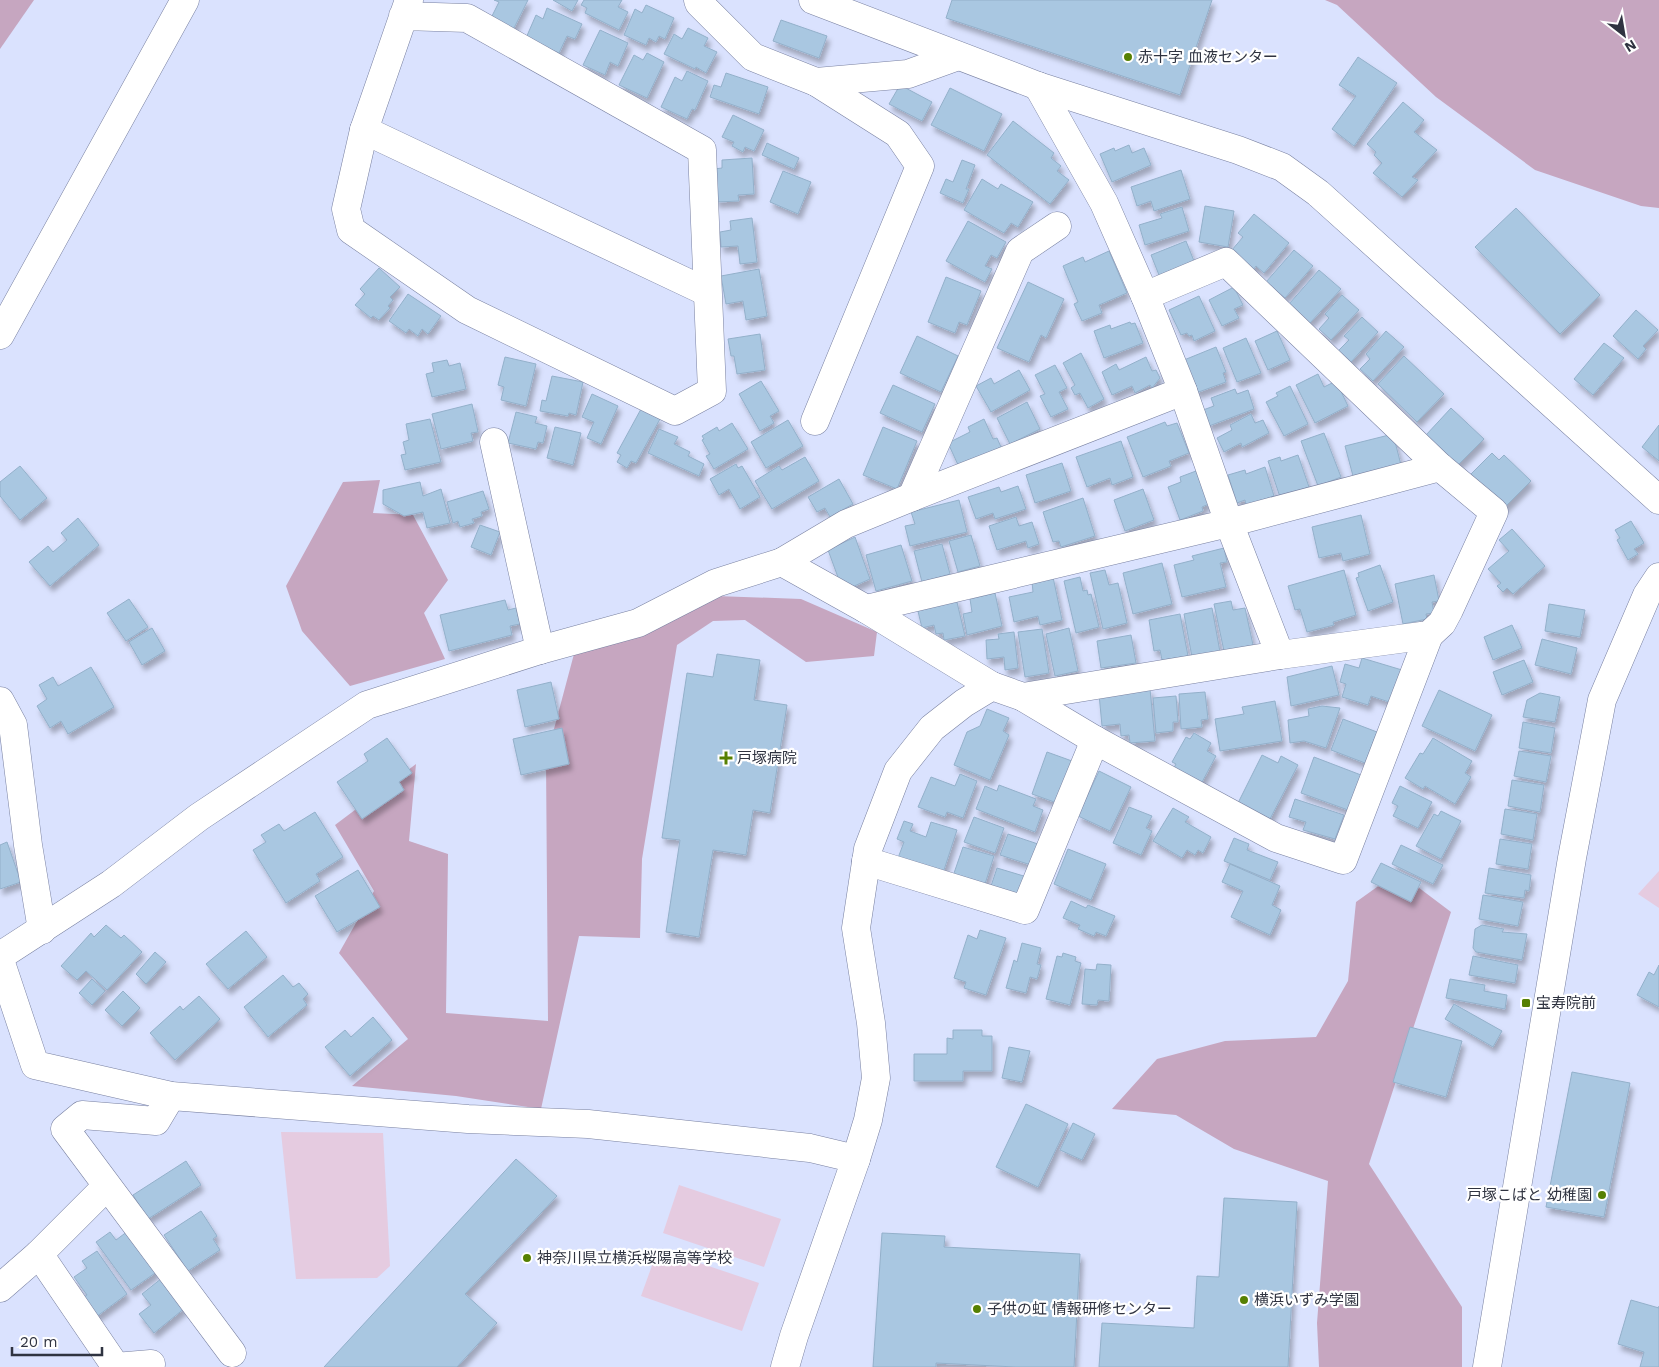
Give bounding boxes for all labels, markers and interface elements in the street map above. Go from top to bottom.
north arrow [1599,10,1649,60]
text: N [1622,37,1639,56]
place label: 赤十字 血液センター [1138,48,1278,66]
marker: 赤十字 血液センター [1122,51,1134,63]
place label: 戸塚病院 [737,749,797,767]
marker: 戸塚病院 [719,751,733,765]
place label: 宝寿院前 [1536,994,1596,1012]
marker: 宝寿院前 [1520,997,1532,1009]
place label: 戸塚こばと 幼稚園 [1467,1186,1592,1204]
marker: 戸塚こばと 幼稚園 [1596,1189,1608,1201]
place label: 神奈川県立横浜桜陽高等学校 [537,1249,732,1267]
marker: 神奈川県立横浜桜陽高等学校 [521,1252,533,1264]
place label: 横浜いずみ学園 [1254,1291,1359,1309]
marker: 横浜いずみ学園 [1238,1294,1250,1306]
place label: 子供の虹 情報研修センター [987,1300,1172,1318]
marker: 子供の虹 情報研修センター [971,1303,983,1315]
scale bar [12,1324,102,1356]
text: 20 m [20,1333,58,1351]

